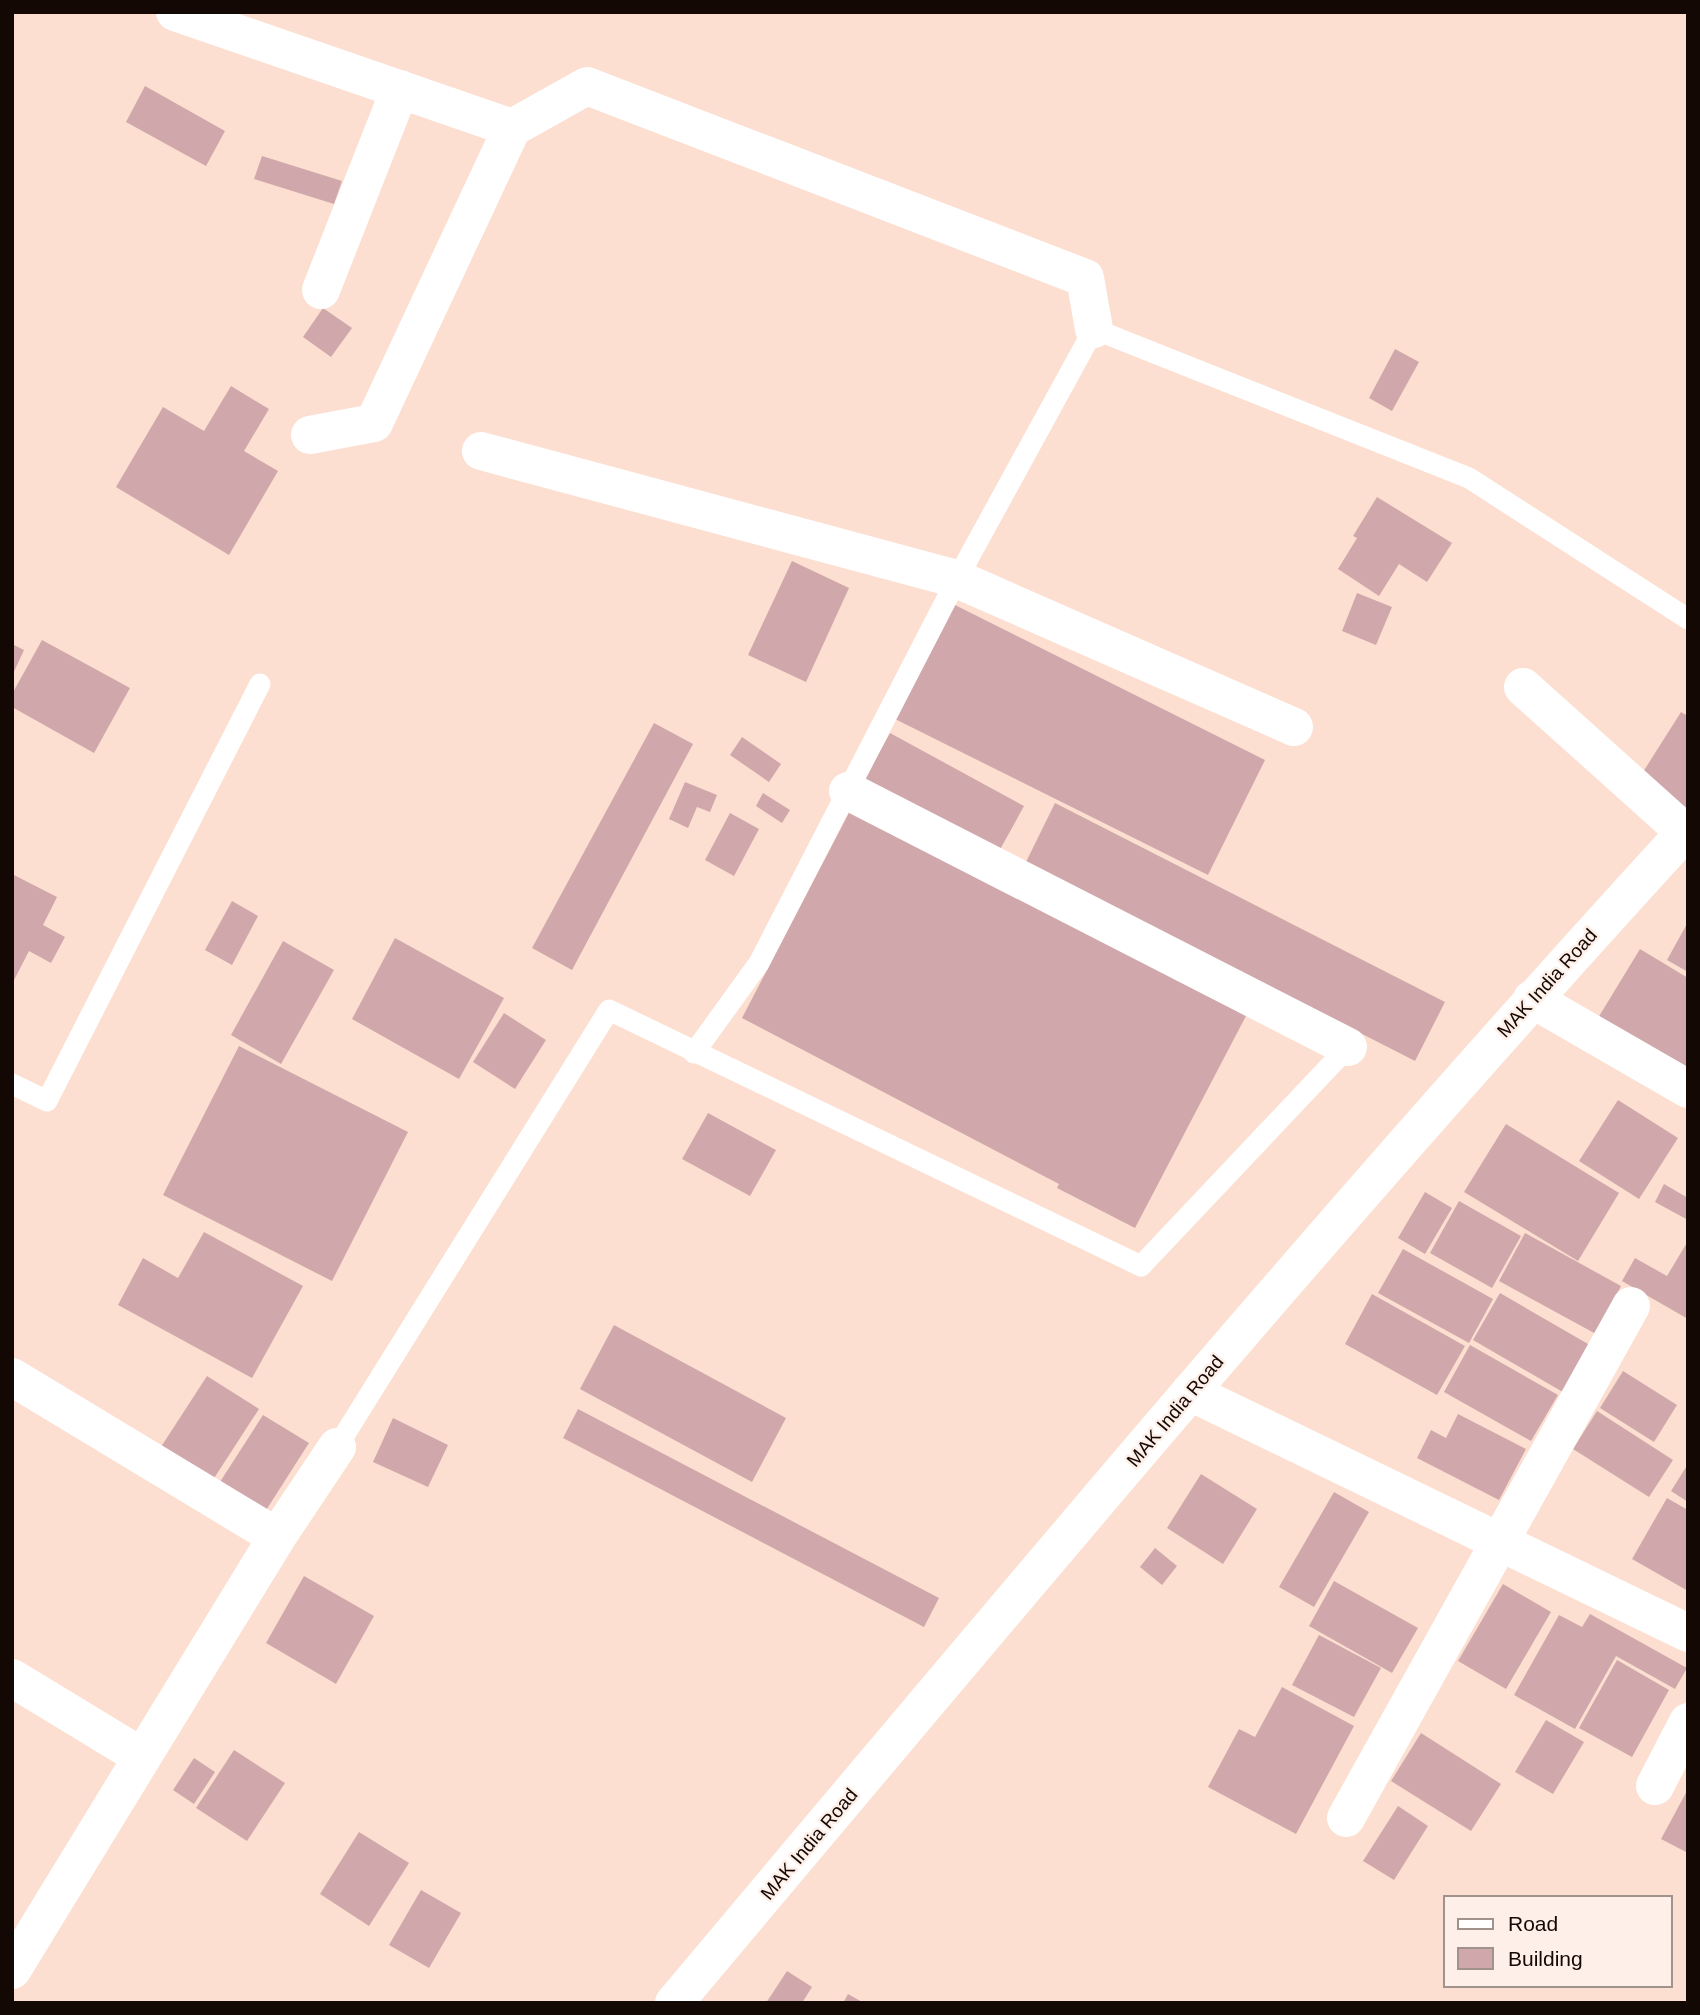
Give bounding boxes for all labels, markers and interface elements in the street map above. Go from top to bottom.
street label: MAK India Road [1493,925,1601,1041]
street label: MAK India Road [1122,1351,1228,1471]
street label: MAK India Road [756,1784,862,1904]
legend [1444,1896,1672,1987]
text: Road [1508,1912,1558,1935]
text: Building [1508,1947,1583,1970]

